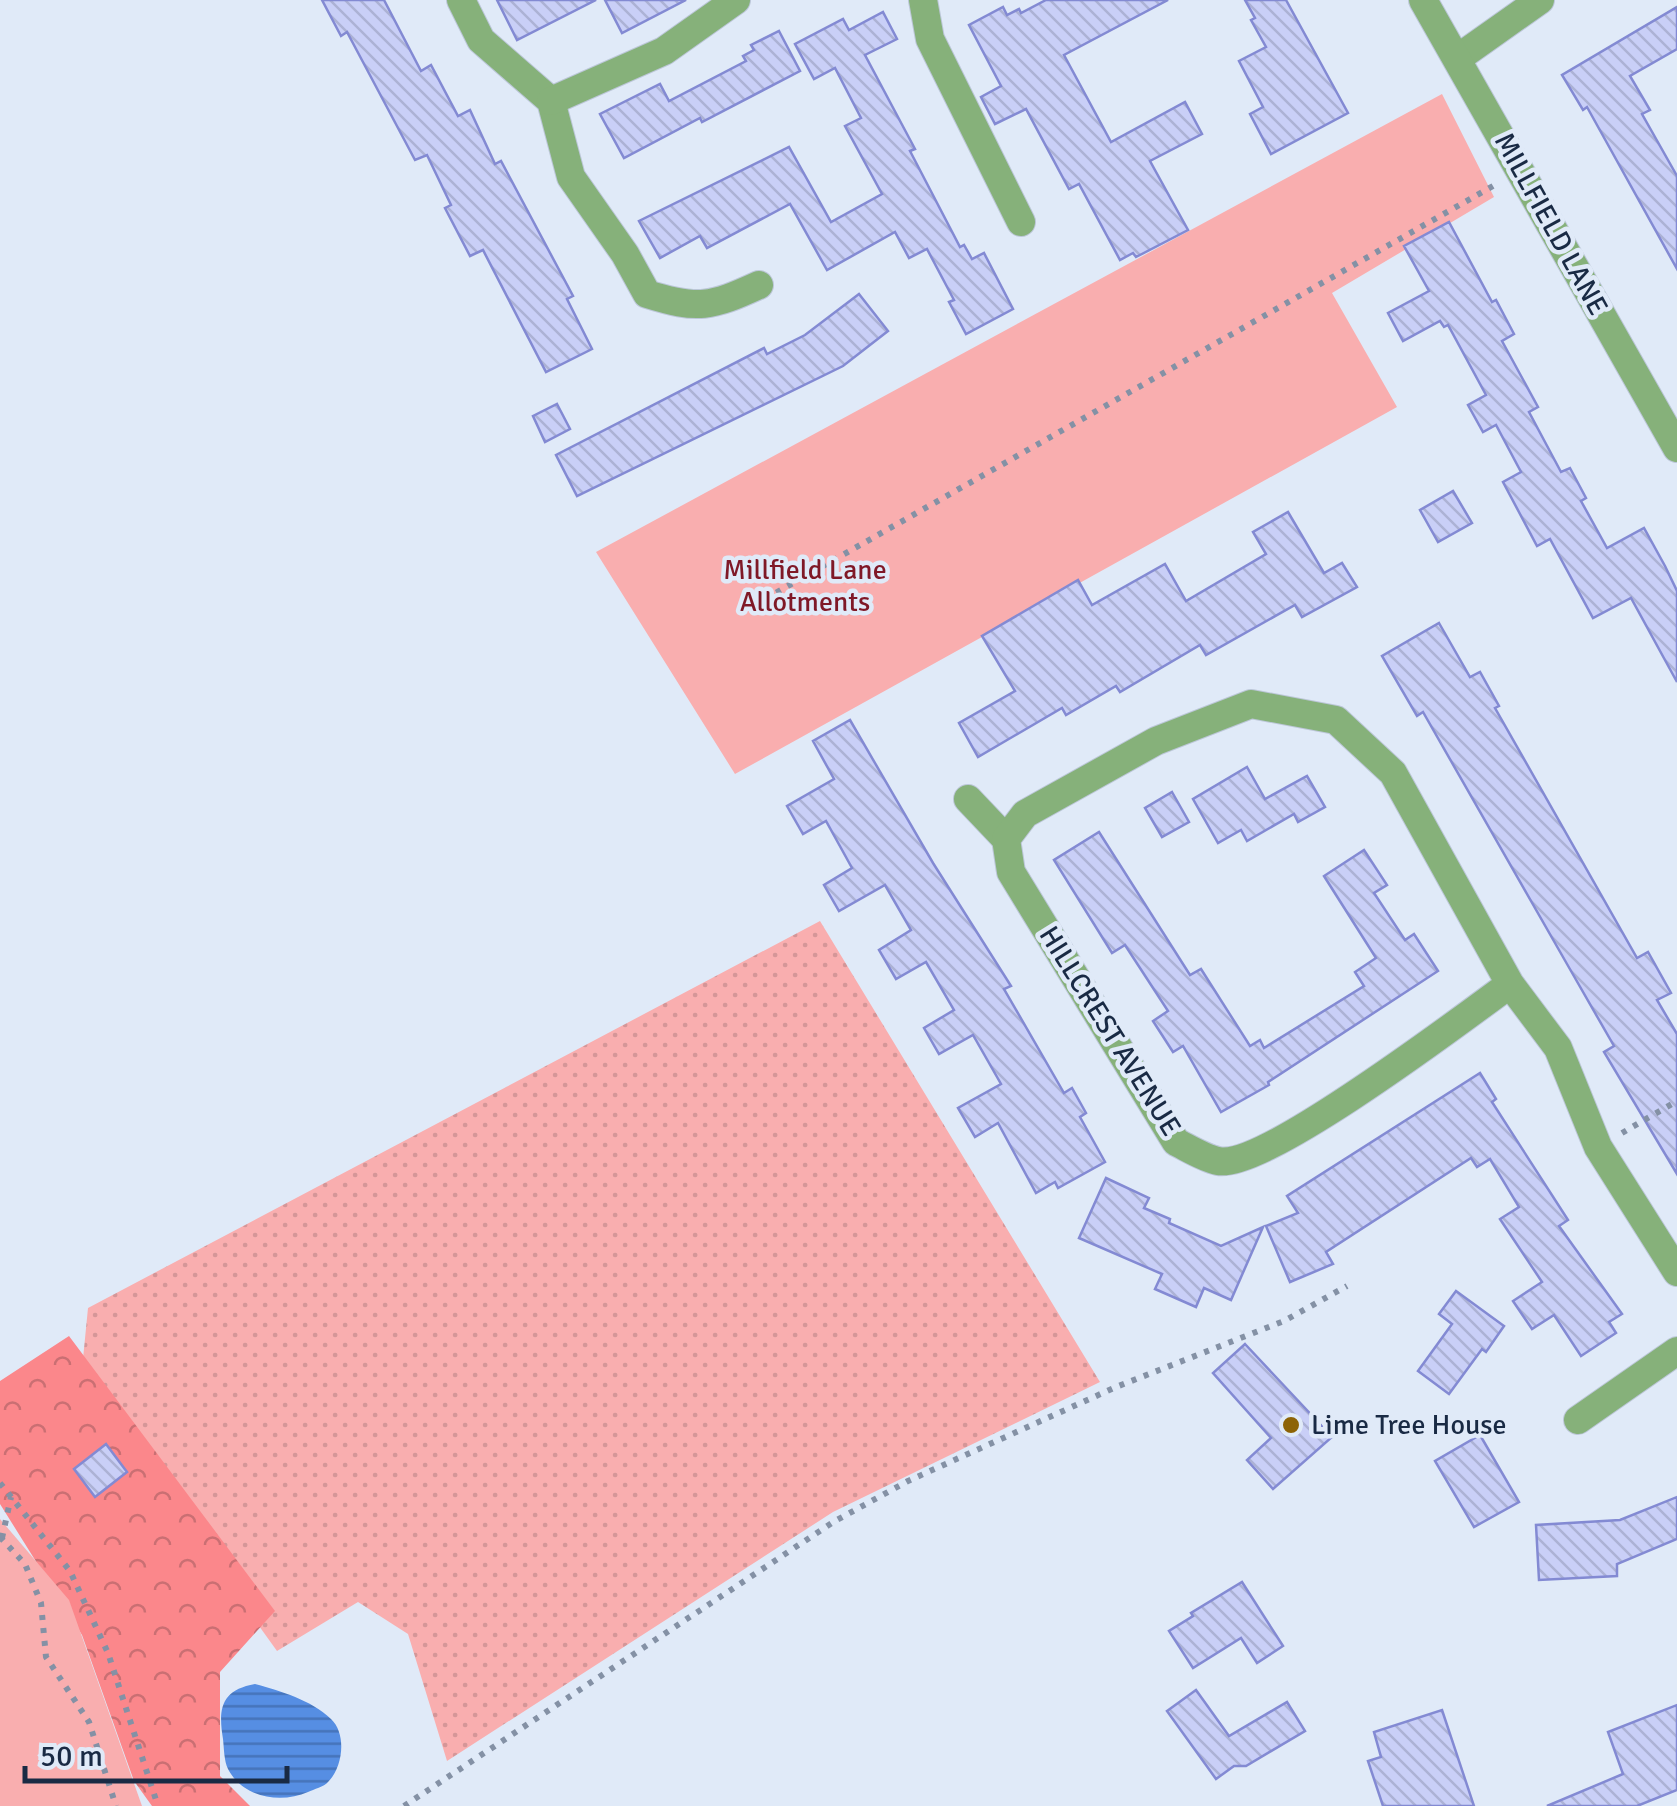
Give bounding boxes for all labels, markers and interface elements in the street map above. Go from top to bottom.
street label: MILLFIELD LANE [1487,127,1615,321]
park label: Millfield Lane Allotments [723,553,887,619]
street label: HILLCREST AVENUE [1032,920,1188,1142]
place label: Lime Tree House [1311,1408,1507,1442]
marker: Lime Tree House [1280,1414,1302,1436]
scale bar [25,1721,288,1783]
text: 50 m [40,1738,103,1775]

